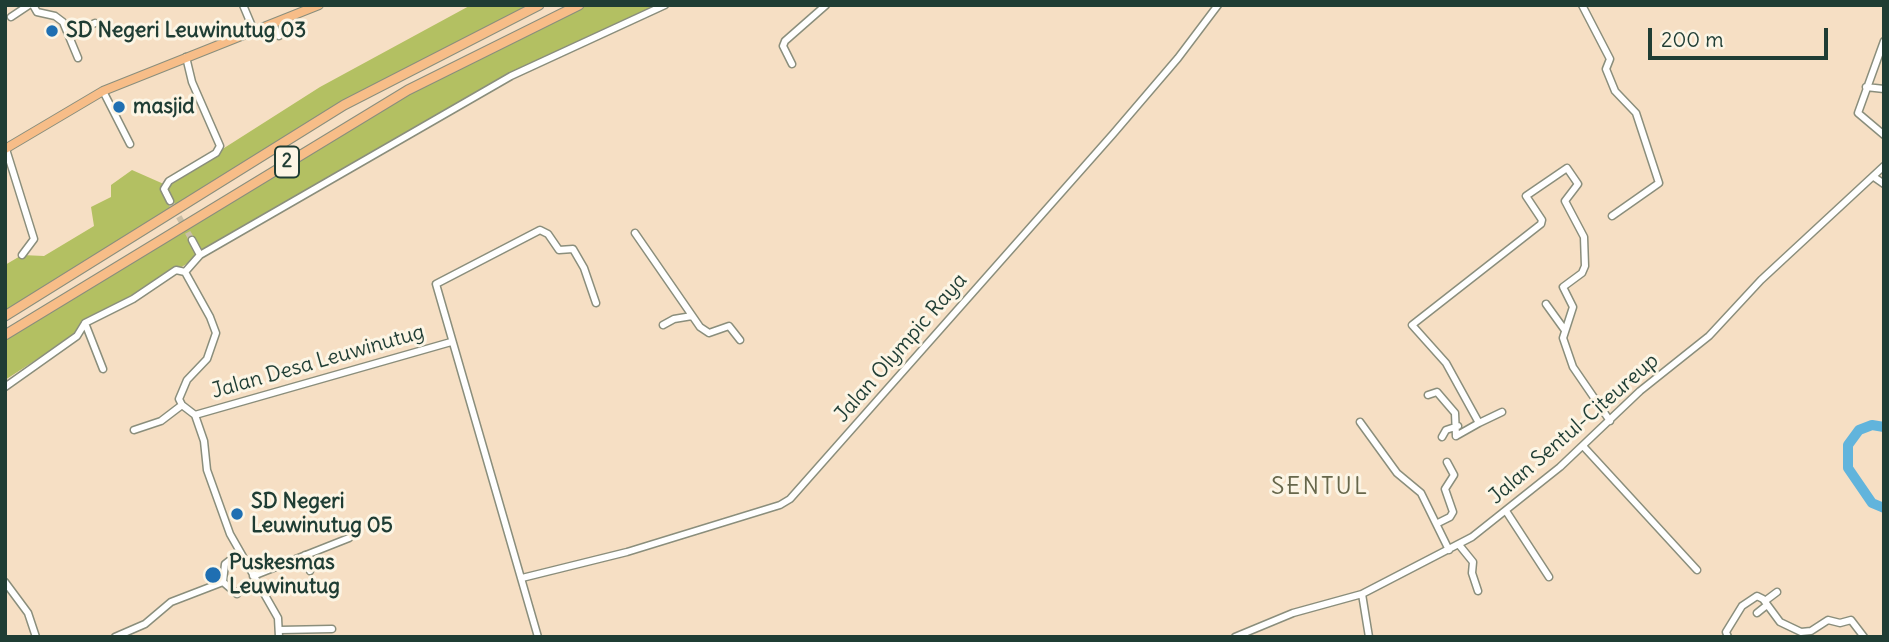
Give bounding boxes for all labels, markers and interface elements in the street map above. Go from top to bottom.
scale bar [1651,14,1831,58]
place label: SD Negeri Leuwinutug 03 [66,18,306,44]
marker: SD Negeri Leuwinutug 03 [44,23,60,39]
text: 200 m [1661,26,1724,53]
place label: masjid [133,94,195,120]
marker: masjid [111,99,127,115]
road number: 2 [275,146,299,178]
street label: Jalan Olympic Raya [829,268,973,428]
street label: Jalan Desa Leuwinutug [209,320,427,404]
street label: Jalan Sentul-Citeureup [1484,348,1664,510]
district label: SENTUL [1272,473,1368,501]
place label: SD Negeri Leuwinutug 05 [251,489,393,539]
marker: SD Negeri Leuwinutug 05 [229,506,245,522]
place label: Puskesmas Leuwinutug [229,550,340,600]
marker: Puskesmas Leuwinutug [203,565,223,585]

